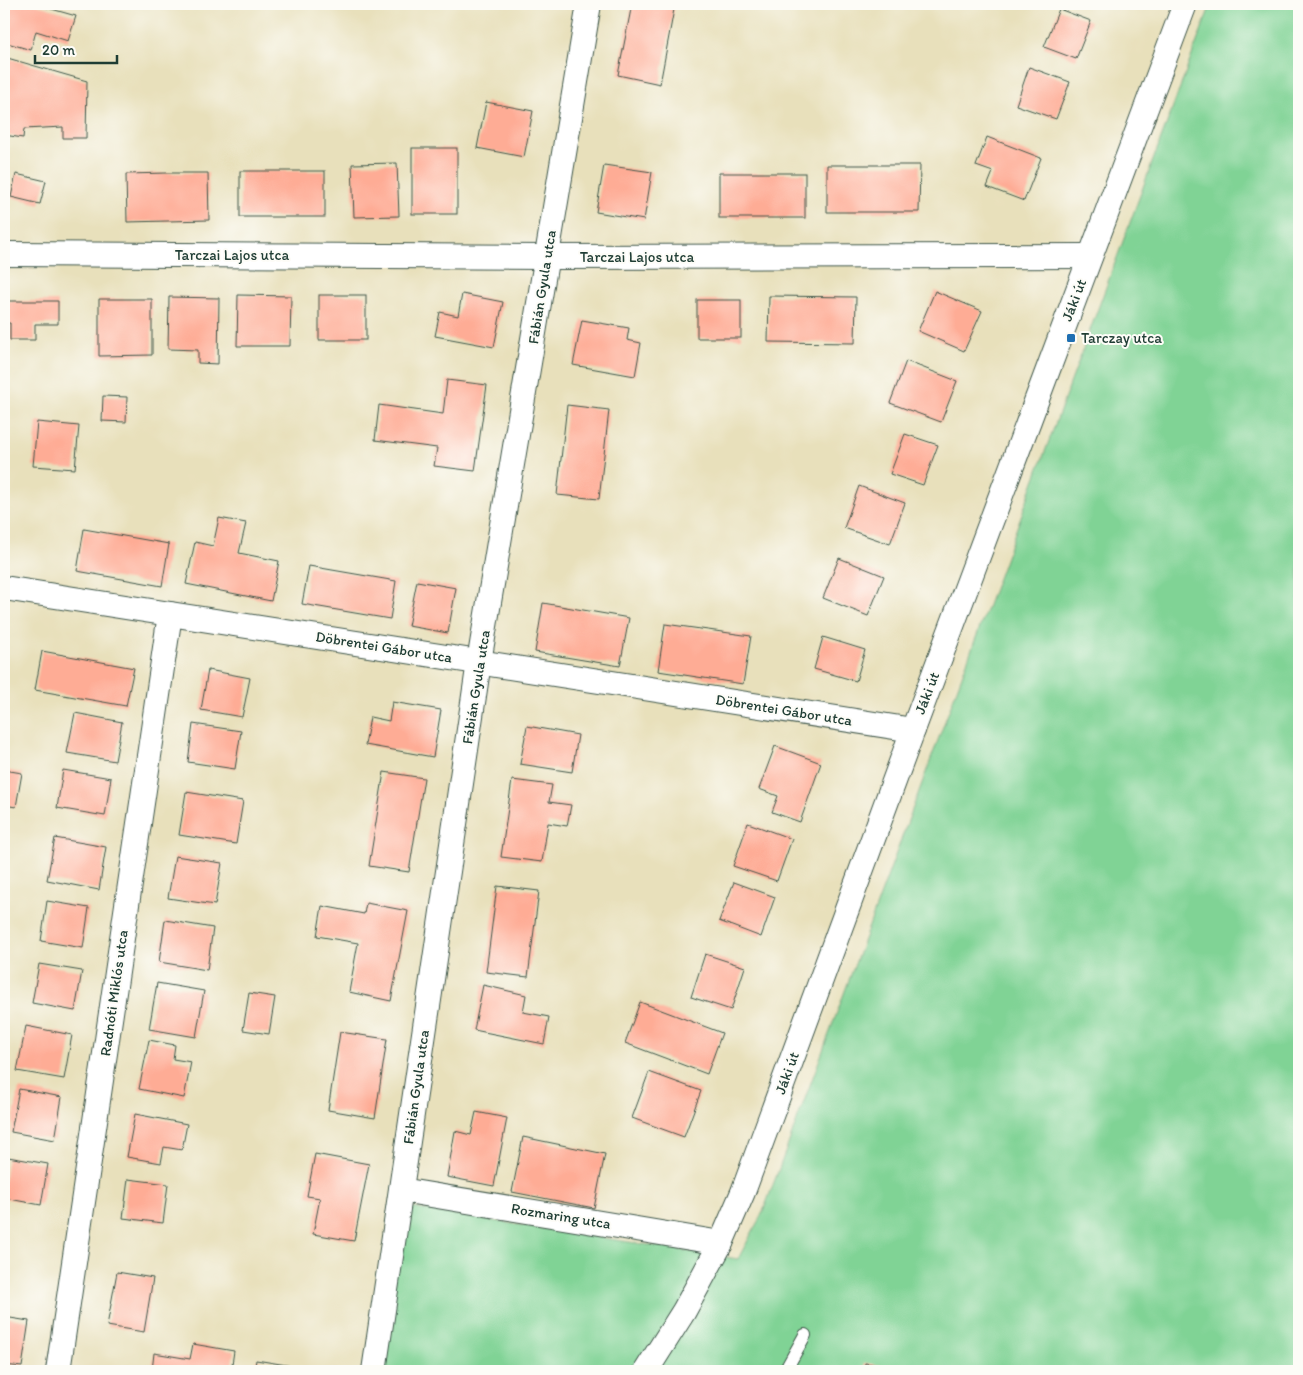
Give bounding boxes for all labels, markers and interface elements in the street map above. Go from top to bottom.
scale bar [35,32,118,64]
text: 20 m [42,41,76,59]
street label: Fábián Gyula utca [524,228,560,345]
street label: Tarczai Lajos utca [175,246,290,264]
street label: Tarczai Lajos utca [580,248,695,266]
street label: Jáki út [1058,276,1090,324]
place label: Tarczay utca [1081,329,1162,347]
marker: Tarczay utca [1065,332,1077,344]
street label: Döbrentei Gábor utca [314,627,454,667]
street label: Fábián Gyula utca [458,628,494,745]
street label: Jáki út [911,669,943,717]
street label: Döbrentei Gábor utca [714,690,854,730]
street label: Radnóti Miklós utca [96,928,132,1057]
street label: Fábián Gyula utca [399,1028,433,1145]
street label: Jáki út [771,1049,803,1097]
street label: Rozmaring utca [510,1199,613,1233]

